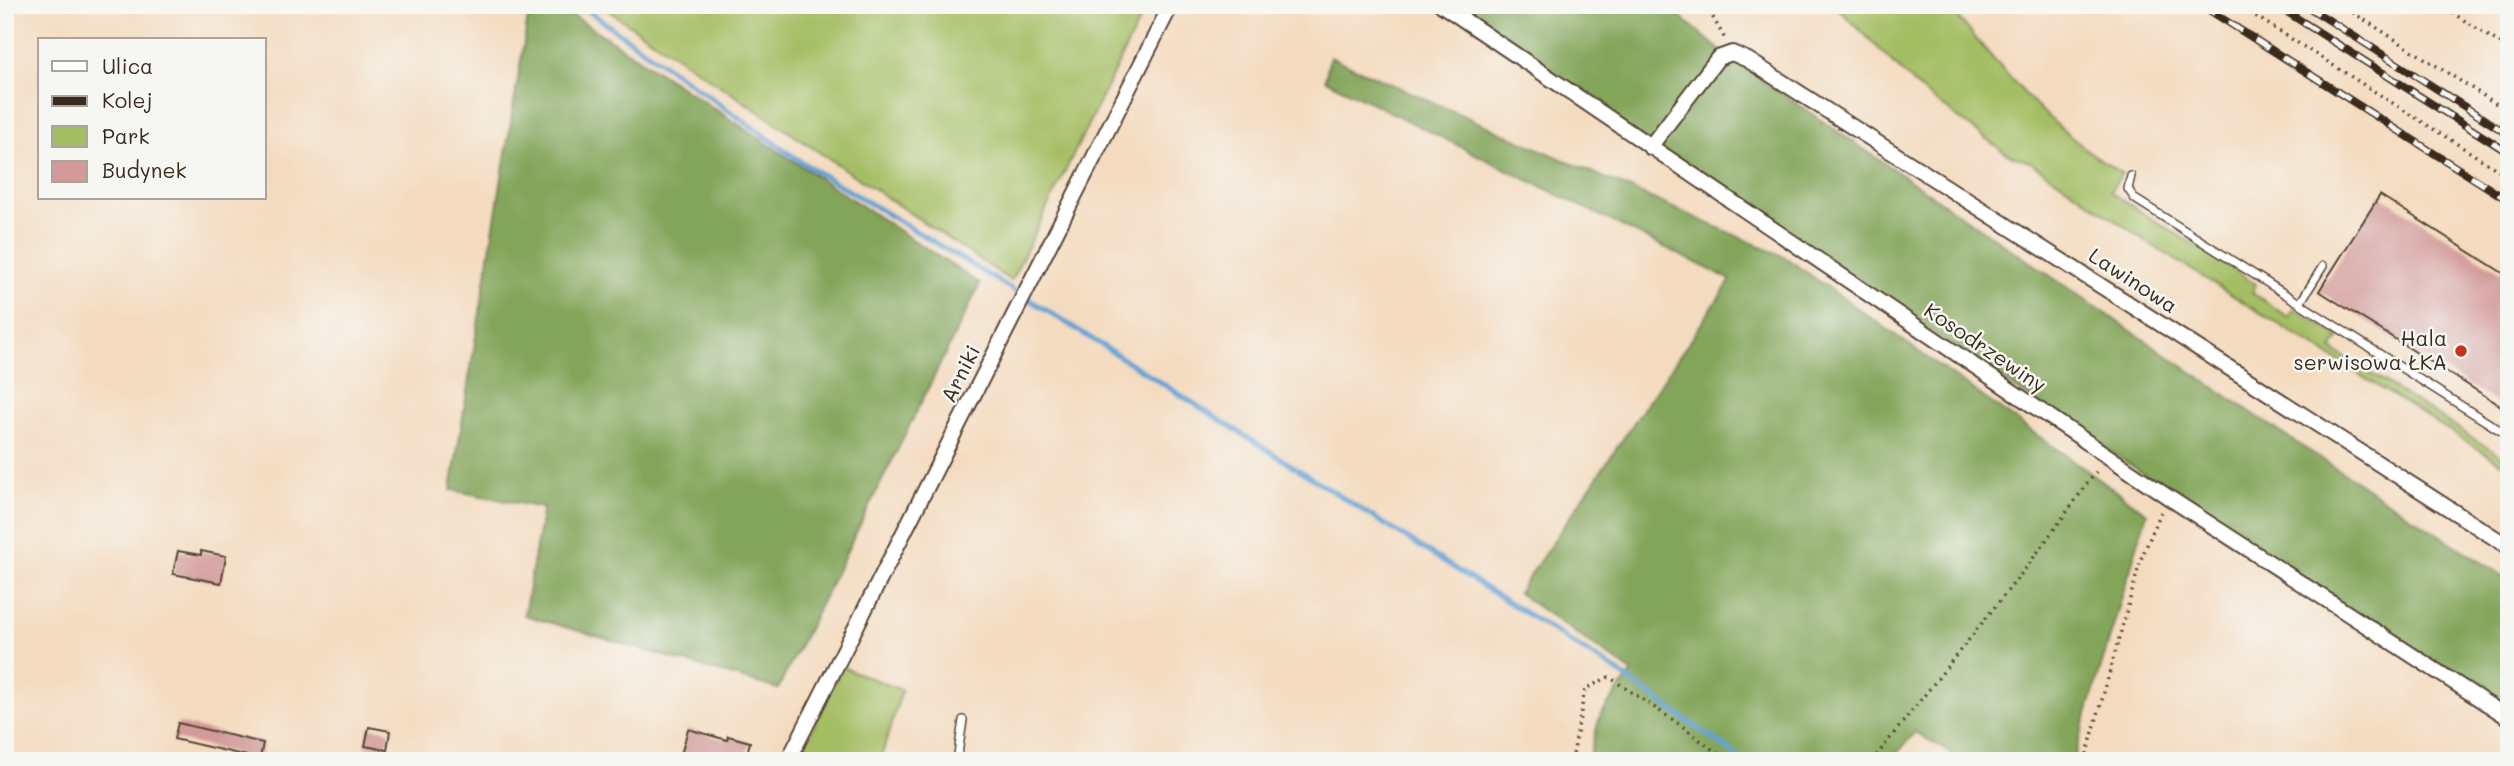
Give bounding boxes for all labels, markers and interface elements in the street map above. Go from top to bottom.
legend [38,38,266,200]
text: Ulica [102,52,153,79]
text: Kolej [102,86,153,113]
text: Park [102,122,150,149]
text: Budynek [102,156,187,183]
street label: Lawinowa [2084,241,2183,318]
street label: Kosodrzewiny [1920,296,2052,398]
place label: Hala serwisowa ŁKA [2293,324,2447,375]
street label: Arniki [934,340,985,406]
marker: Hala serwisowa ŁKA [2453,343,2469,359]

